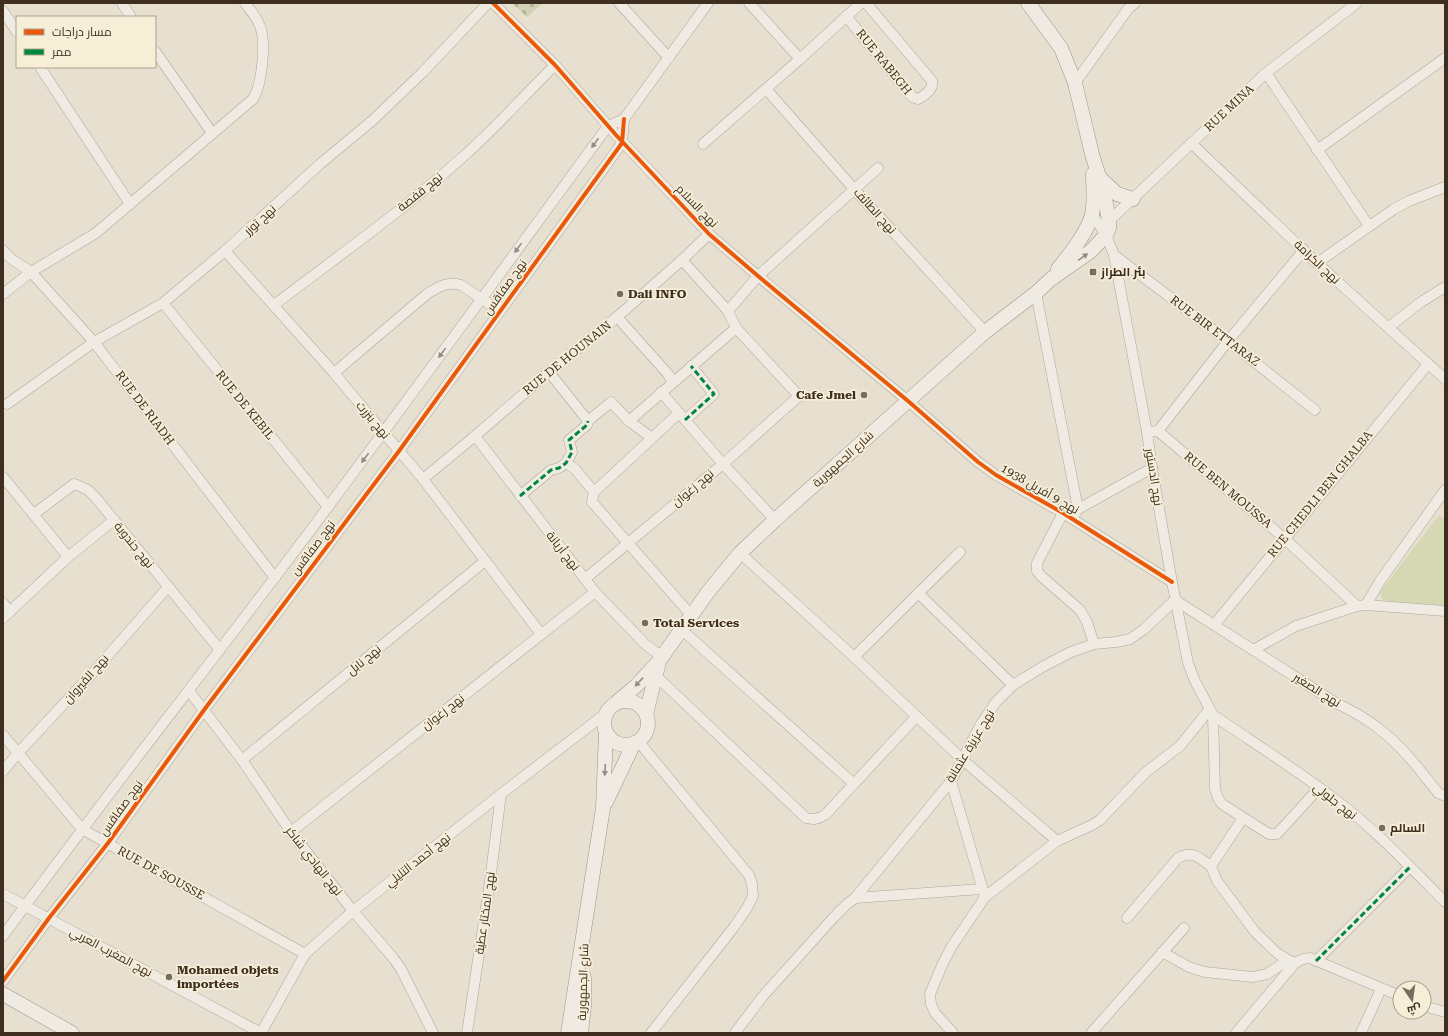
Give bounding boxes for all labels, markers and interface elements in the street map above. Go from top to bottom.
legend [16,16,156,68]
text: مسار دراجات [52,25,112,39]
street label: RUE RABEGH [853,26,915,98]
text: ممر [51,45,71,59]
street label: RUE MINA [1201,81,1257,134]
one-way arrow [591,138,599,148]
street label: نهج قفصة [395,170,446,215]
street label: نهج السلام [672,182,721,231]
street label: نهج الطائف [850,185,899,237]
street label: نهج توزر [240,202,280,239]
street label: نهج الكرامة [1290,237,1343,287]
one-way arrow [514,243,522,253]
one-way arrow [1078,253,1088,261]
street label: نهج صفاقس [480,257,531,318]
place label: بئر الطراز [1100,265,1145,280]
marker: بئر الطراز [1088,267,1098,277]
place label: Dali INFO [628,287,687,301]
marker: Dali INFO [615,289,625,299]
street label: RUE BIR ETTARAZ [1167,293,1263,369]
street label: RUE DE HOUNAIN [520,318,614,398]
one-way arrow [438,348,446,359]
street label: RUE DE RIADH [113,368,177,448]
street label: RUE DE KEBIL [213,368,277,442]
place label: Cafe Jmel [796,388,856,402]
marker: Cafe Jmel [859,390,869,400]
street label: نهج بنزرت [353,398,393,442]
street label: RUE CHEDLI BEN GHALBA [1265,427,1376,560]
street label: شارع الجمهورية [810,428,877,491]
street label: نهج الدستور [1141,446,1165,507]
street label: RUE BEN MOUSSA [1181,449,1275,531]
one-way arrow [361,453,369,464]
street label: نهج 9 أفريل 1938 [998,460,1082,518]
street label: نهج زغوان [669,467,717,510]
street label: نهج صفاقس [288,518,339,579]
street label: نهج جندوبة [110,519,157,571]
street label: نهج أريانة [543,528,583,574]
place label: Total Services [653,616,739,630]
marker: Total Services [640,618,650,628]
street label: نهج نابل [344,642,385,679]
street label: نهج القيروان [60,652,112,707]
street label: نهج الصغير [1289,669,1343,711]
one-way arrow [634,677,644,687]
street label: نهج زغوان [419,691,468,734]
street label: نهج عزيزة عثمانة [943,707,998,786]
one-way arrow [602,764,608,777]
street label: نهج صفاقس [96,778,147,839]
street label: نهج جلولي [1309,780,1359,825]
place label: السالم [1390,821,1425,836]
street label: نهج الهادي شاكر [280,823,345,900]
marker: السالم [1377,823,1387,833]
street label: نهج أحمد التليلي [382,829,455,892]
street label: RUE DE SOUSSE [115,843,207,903]
street label: نهج المختار عطية [472,871,499,955]
street label: نهج المغرب العربي [66,924,155,982]
street label: شارع الجمهورية [575,943,592,1021]
place label: Mohamed objets importées [177,963,279,991]
marker: Mohamed objets importées [164,972,174,982]
north arrow [1392,980,1432,1020]
text: ش [1406,1001,1422,1017]

